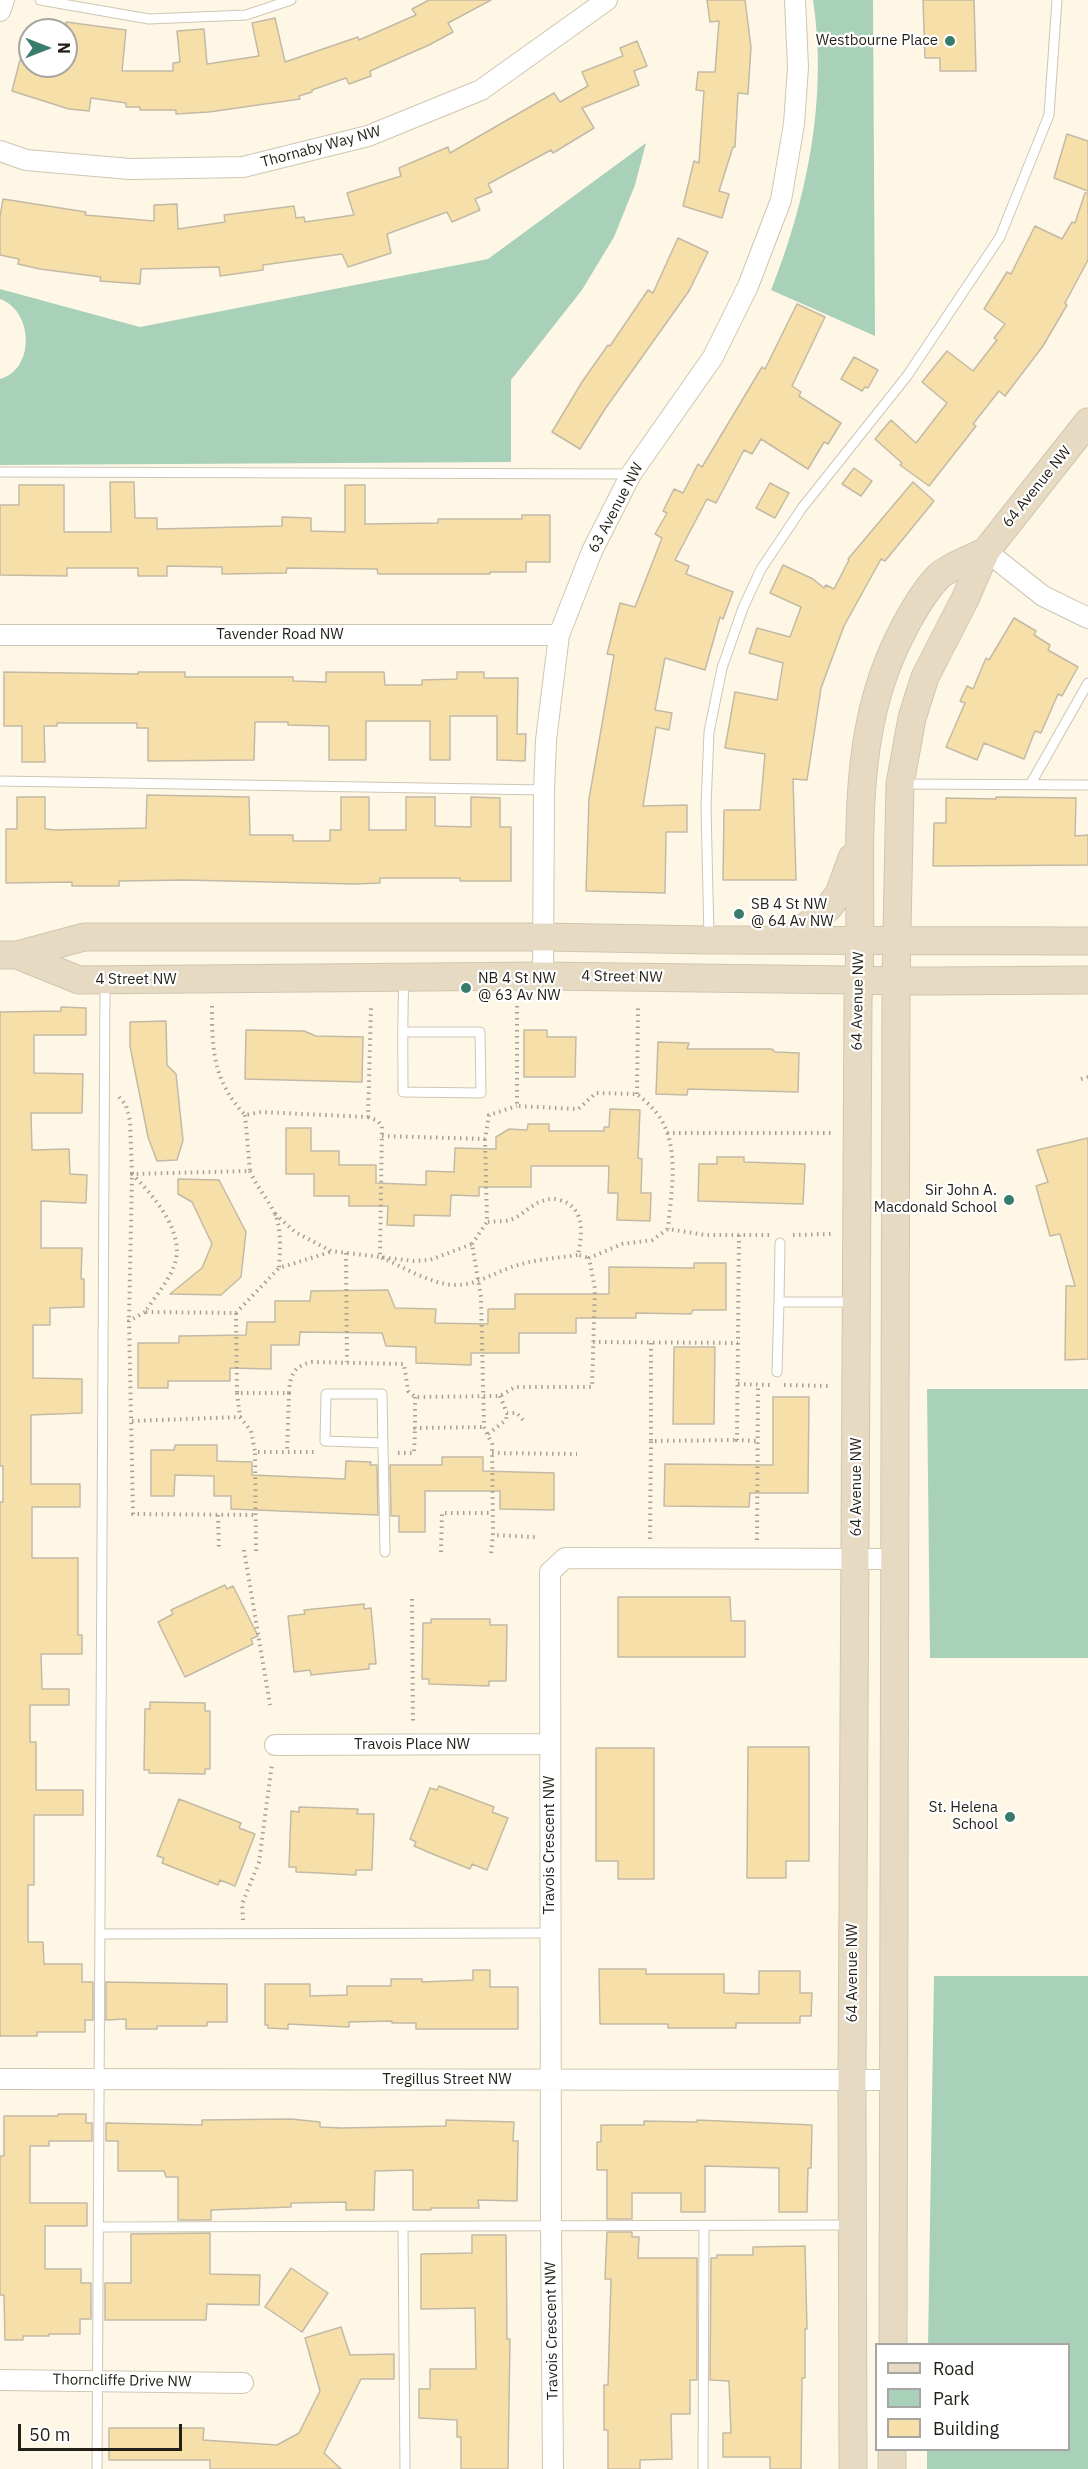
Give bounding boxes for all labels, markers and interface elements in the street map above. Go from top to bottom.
north arrow [18,18,78,78]
place label: Westbourne Place [816,32,938,50]
marker: Westbourne Place [943,34,957,48]
text: N [54,42,74,54]
street label: Thornaby Way NW [259,122,383,172]
street label: 64 Avenue NW [999,443,1075,531]
street label: 63 Avenue NW [585,460,647,556]
street label: Tavender Road NW [216,626,344,644]
place label: SB 4 St NW @ 64 Av NW [751,896,834,931]
marker: SB 4 St NW @ 64 Av NW [732,907,746,921]
street label: 64 Avenue NW [848,951,868,1051]
street label: 4 Street NW [581,967,663,987]
place label: NB 4 St NW @ 63 Av NW [478,970,561,1005]
street label: 4 Street NW [95,971,177,989]
marker: NB 4 St NW @ 63 Av NW [459,981,473,995]
place label: Sir John A. Macdonald School [874,1182,997,1217]
marker: Sir John A. Macdonald School [1002,1193,1016,1207]
street label: 64 Avenue NW [848,1437,866,1537]
street label: Travois Place NW [354,1736,470,1754]
street label: Travois Crescent NW [541,1776,559,1914]
place label: St. Helena School [929,1799,998,1834]
marker: St. Helena School [1003,1810,1017,1824]
street label: 64 Avenue NW [844,1923,862,2023]
street label: Tregillus Street NW [382,2071,512,2089]
street label: Travois Crescent NW [542,2261,562,2401]
legend [875,2343,1070,2451]
text: Road [933,2357,974,2380]
street label: Thorncliffe Drive NW [53,2371,191,2391]
text: Park [933,2387,969,2410]
scale bar [21,2412,184,2450]
text: Building [933,2417,999,2440]
text: 50 m [29,2423,71,2446]

